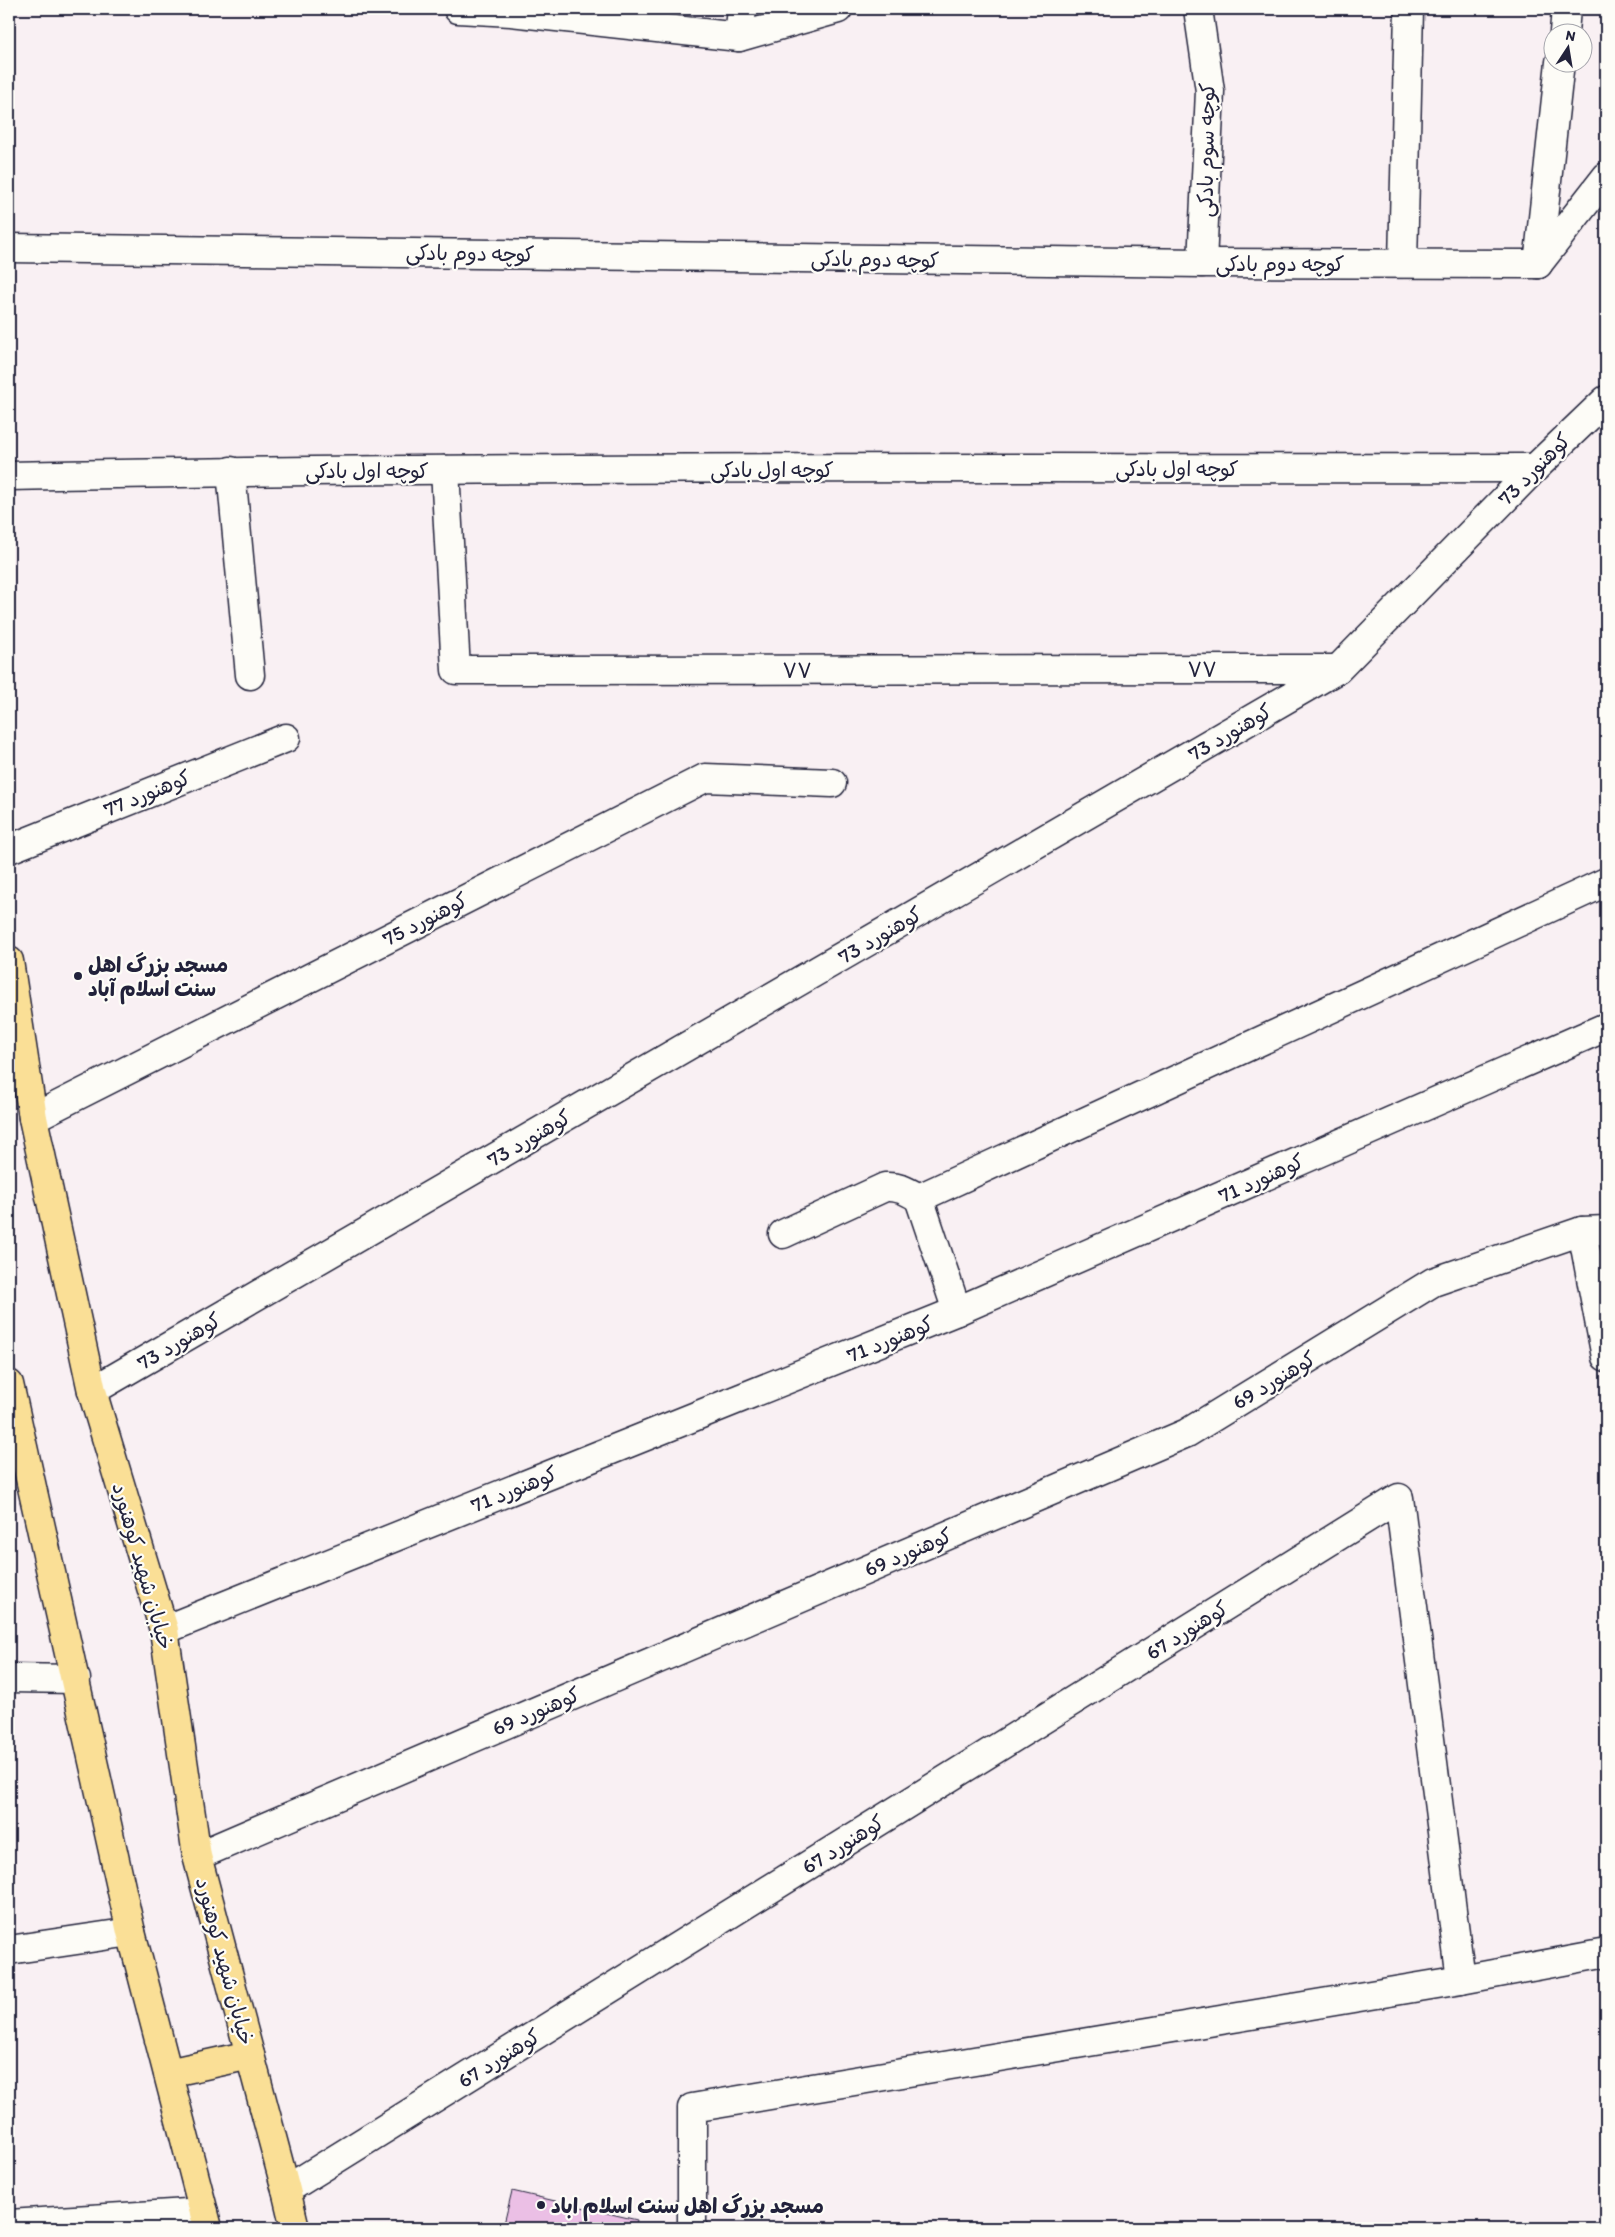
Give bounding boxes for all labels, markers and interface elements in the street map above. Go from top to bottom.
north arrow [1542,22,1592,72]
text: N [1564,26,1577,45]
street label: کوچه سوم بادکی [1192,82,1224,218]
street label: کوچه دوم بادکی [405,239,535,271]
street label: کوچه دوم بادکی [810,245,940,277]
street label: کوچه دوم بادکی [1216,251,1344,280]
street label: کوهنورد 73 [1492,427,1576,511]
street label: کوچه اول بادکی [1115,456,1239,483]
street label: کوچه اول بادکی [710,457,834,484]
street label: کوچه اول بادکی [305,458,429,485]
street label: ۷۷ [1187,657,1217,682]
street label: ۷۷ [782,658,812,683]
street label: کوهنورد 73 [1184,698,1277,767]
street label: کوهنورد 77 [100,764,195,823]
street label: کوهنورد 75 [378,887,472,952]
street label: کوهنورد 73 [834,901,927,970]
place label: مسجد بزرگ اهل سنت اسلام آباد [88,952,228,1005]
marker: مسجد بزرگ اهل سنت اسلام آباد [72,970,84,982]
street label: کوهنورد 73 [483,1104,576,1173]
street label: کوهنورد 71 [1214,1148,1308,1209]
street label: کوهنورد 73 [133,1307,226,1376]
street label: کوهنورد 71 [843,1310,937,1369]
street label: کوهنورد 69 [1228,1345,1321,1416]
street label: کوهنورد 71 [467,1460,561,1519]
street label: خیابان شهید کوهنورد [106,1479,179,1653]
street label: کوهنورد 69 [860,1522,956,1583]
street label: کوهنورد 67 [1141,1595,1233,1666]
street label: کوهنورد 69 [488,1681,584,1742]
street label: کوهنورد 67 [797,1809,889,1880]
street label: خیابان شهید کوهنورد [190,1874,259,2048]
street label: کوهنورد 67 [453,2023,545,2094]
place label: مسجد بزرگ اهل سنت اسلام اباد [551,2193,824,2222]
marker: مسجد بزرگ اهل سنت اسلام اباد [535,2199,547,2211]

